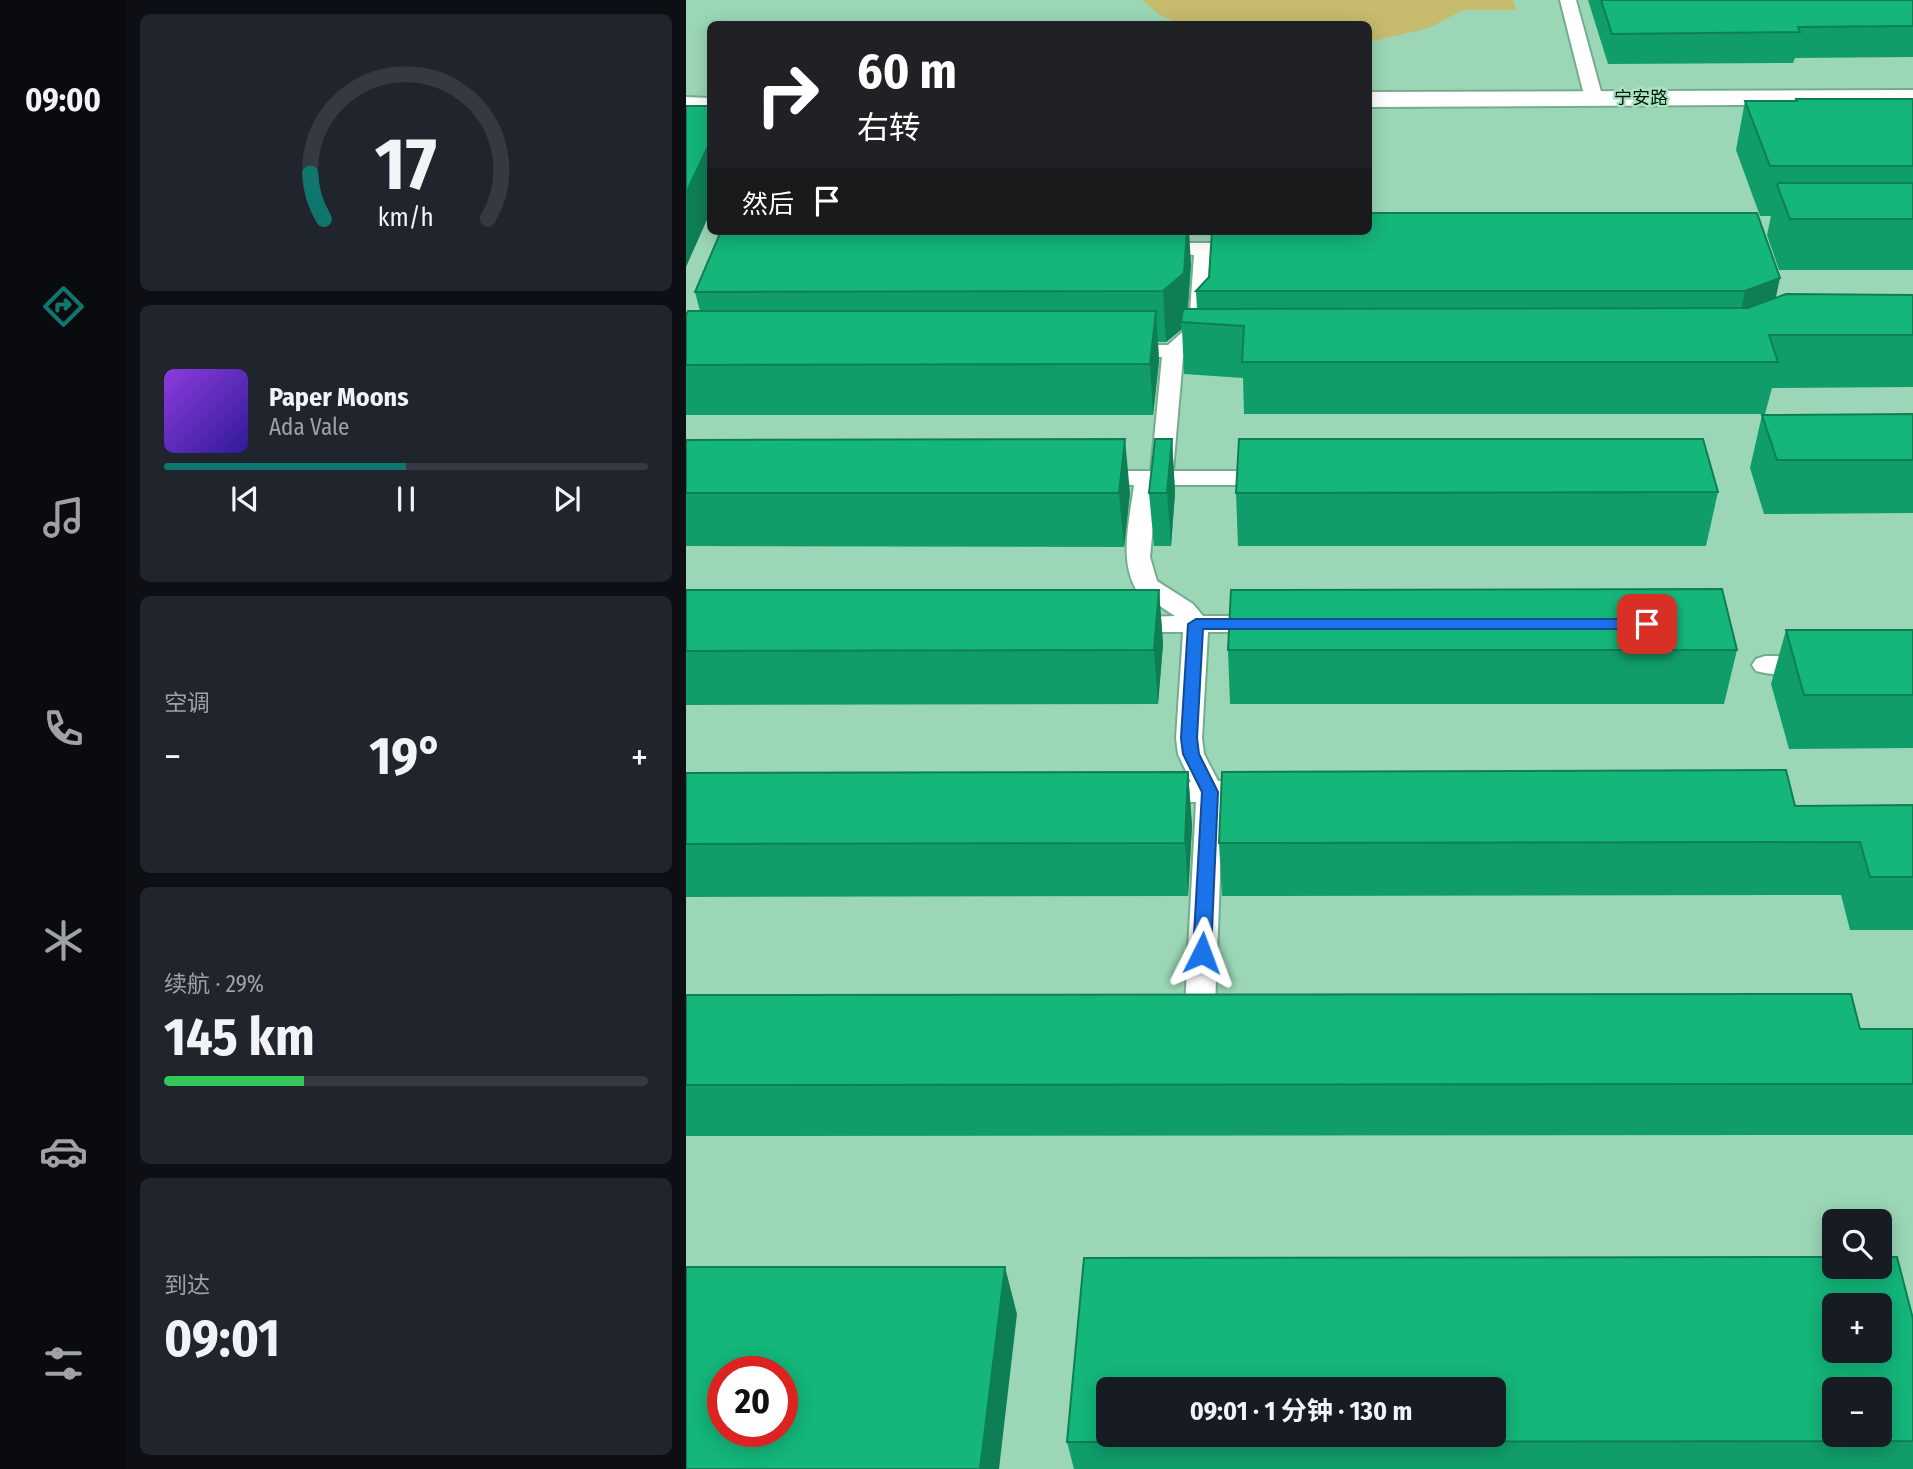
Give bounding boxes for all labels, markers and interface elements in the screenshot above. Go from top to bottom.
text: 60 m [857,42,957,101]
icon: right [742,49,833,140]
text: 09:00 [25,81,101,119]
street label: 宁安路 [1614,87,1668,109]
text: 右转 [857,109,921,147]
text: 17 [375,121,437,208]
icon: arrive [808,182,846,220]
text: 然后 [742,189,794,220]
text: km/h [378,202,434,232]
icon: directions [39,282,88,331]
text: Paper Moons [269,382,409,413]
text: Ada Vale [269,413,349,441]
icon: previous [226,480,264,518]
icon: pause [387,480,425,518]
icon: next [548,480,586,518]
icon: music [39,493,88,542]
pin [1617,594,1677,654]
icon: arrive [1628,605,1666,643]
text: 空调 [164,689,210,717]
icon: phone [39,704,88,753]
text: 19° [369,725,443,788]
text: − [164,734,181,780]
text: + [631,734,648,780]
icon: climate [39,916,88,965]
position arrow [1165,916,1239,990]
text: 续航 · 29% [164,970,264,998]
text: 145 km [164,1006,315,1069]
icon: car [39,1127,88,1176]
map controls [1822,1209,1892,1447]
button: search [1822,1209,1892,1279]
text: 到达 [164,1271,210,1299]
button: + [1822,1293,1892,1363]
text: 09:01 [164,1307,280,1370]
icon: filters [39,1339,88,1388]
speed limit sign: 20 [707,1356,798,1447]
button: − [1822,1377,1892,1447]
text: 09:01 · 1 分钟 · 130 m [1190,1396,1412,1427]

